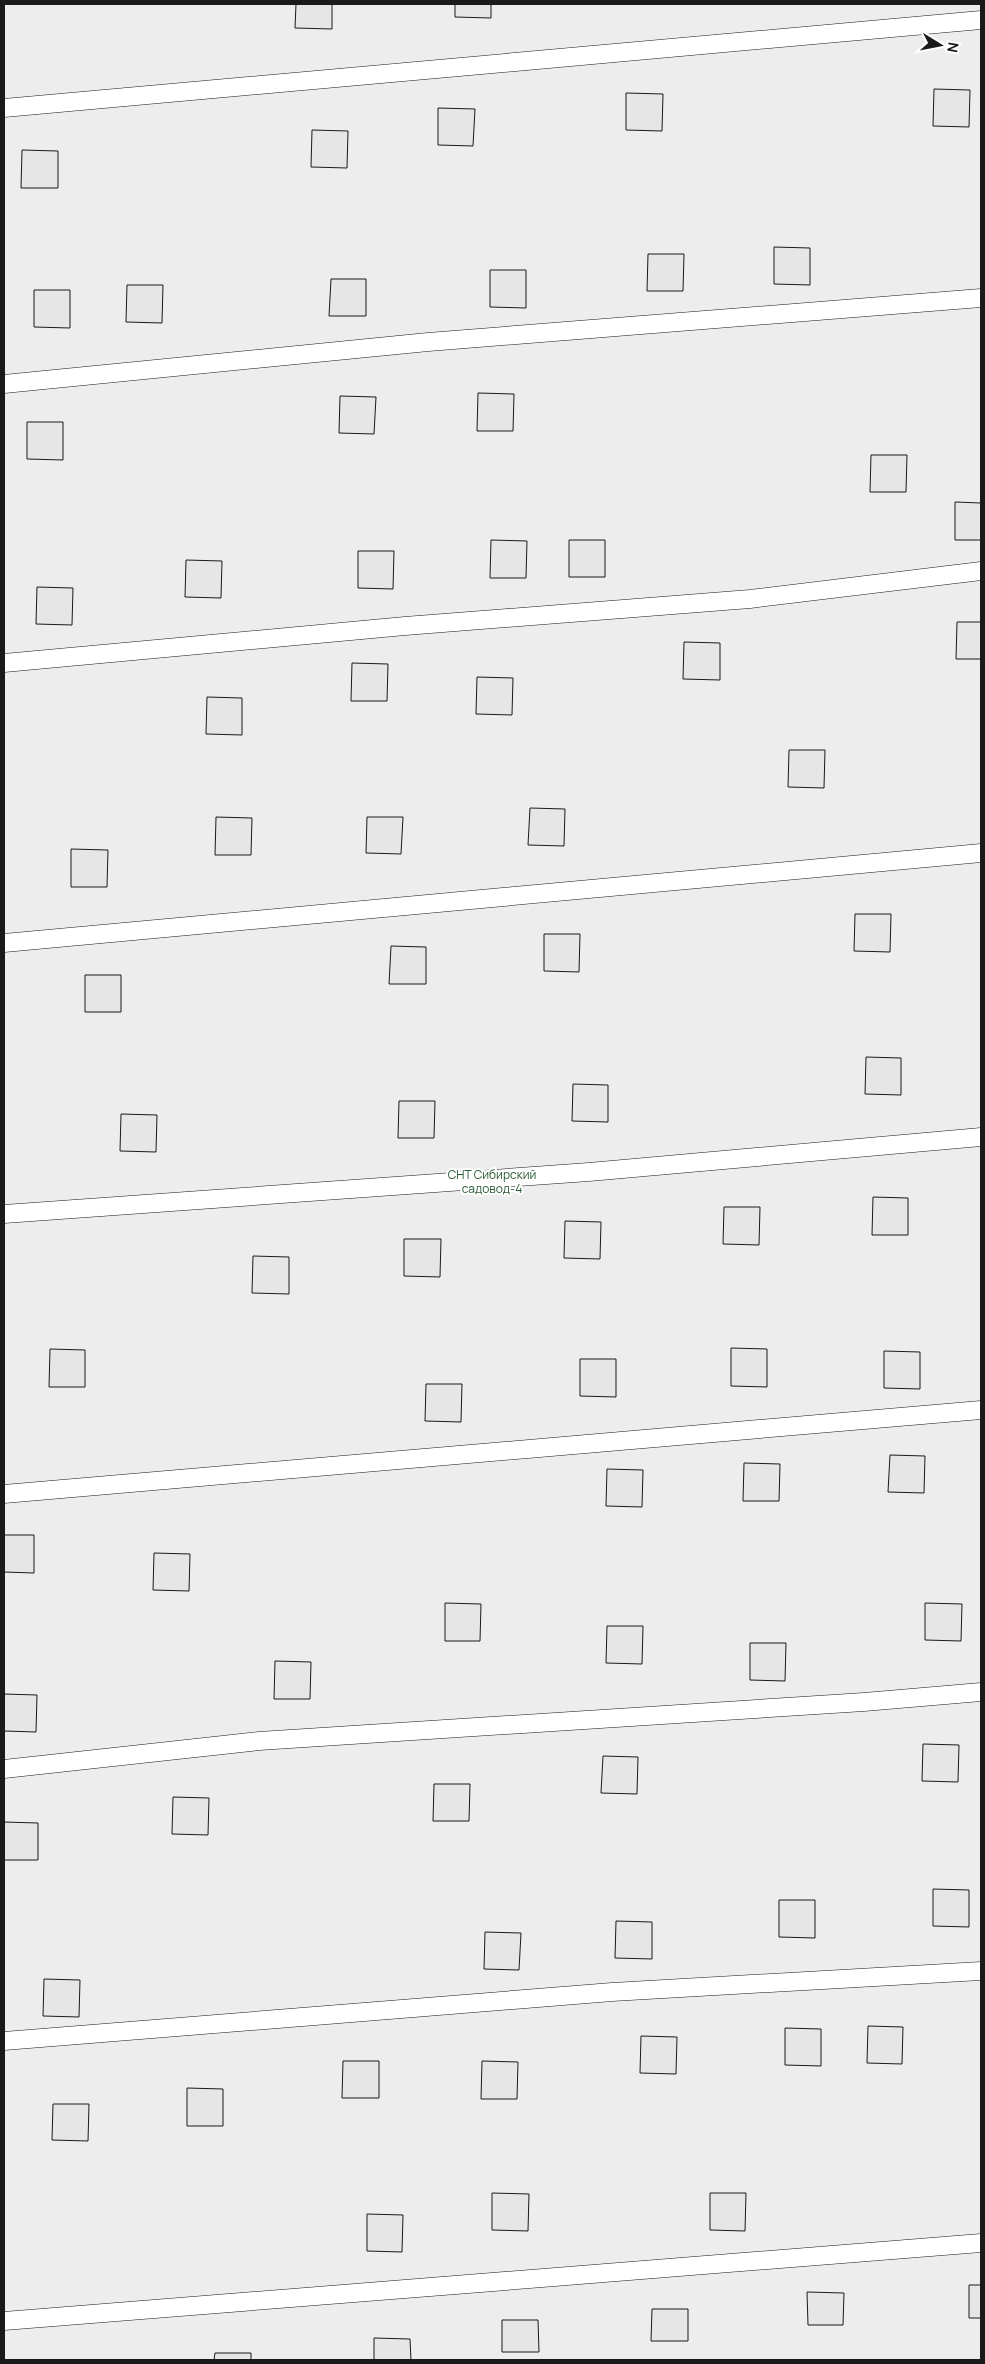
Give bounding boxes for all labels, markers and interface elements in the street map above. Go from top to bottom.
north arrow [915,20,965,70]
text: N [943,41,964,54]
park label: СНТ Сибирский садовод-4 [448,1166,536,1197]

